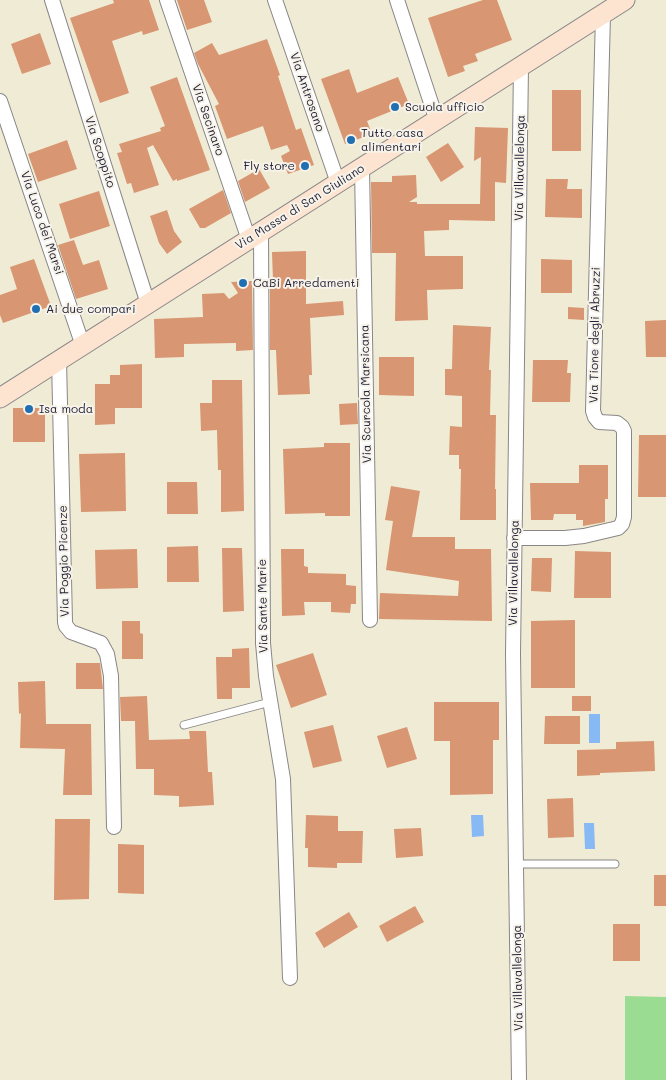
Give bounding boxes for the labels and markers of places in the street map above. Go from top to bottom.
place label: Scuola ufficio [405,100,484,114]
marker: Scuola ufficio [389,101,401,113]
place label: Tutto casa alimentari [361,126,424,154]
marker: Tutto casa alimentari [345,134,357,146]
place label: Fly store [243,159,295,173]
marker: Fly store [299,160,311,172]
place label: CaBi Arredamenti [253,276,359,290]
marker: CaBi Arredamenti [237,277,249,289]
place label: Ai due compari [46,302,136,316]
marker: Ai due compari [30,303,42,315]
place label: Isa moda [39,402,93,416]
marker: Isa moda [23,403,35,415]

